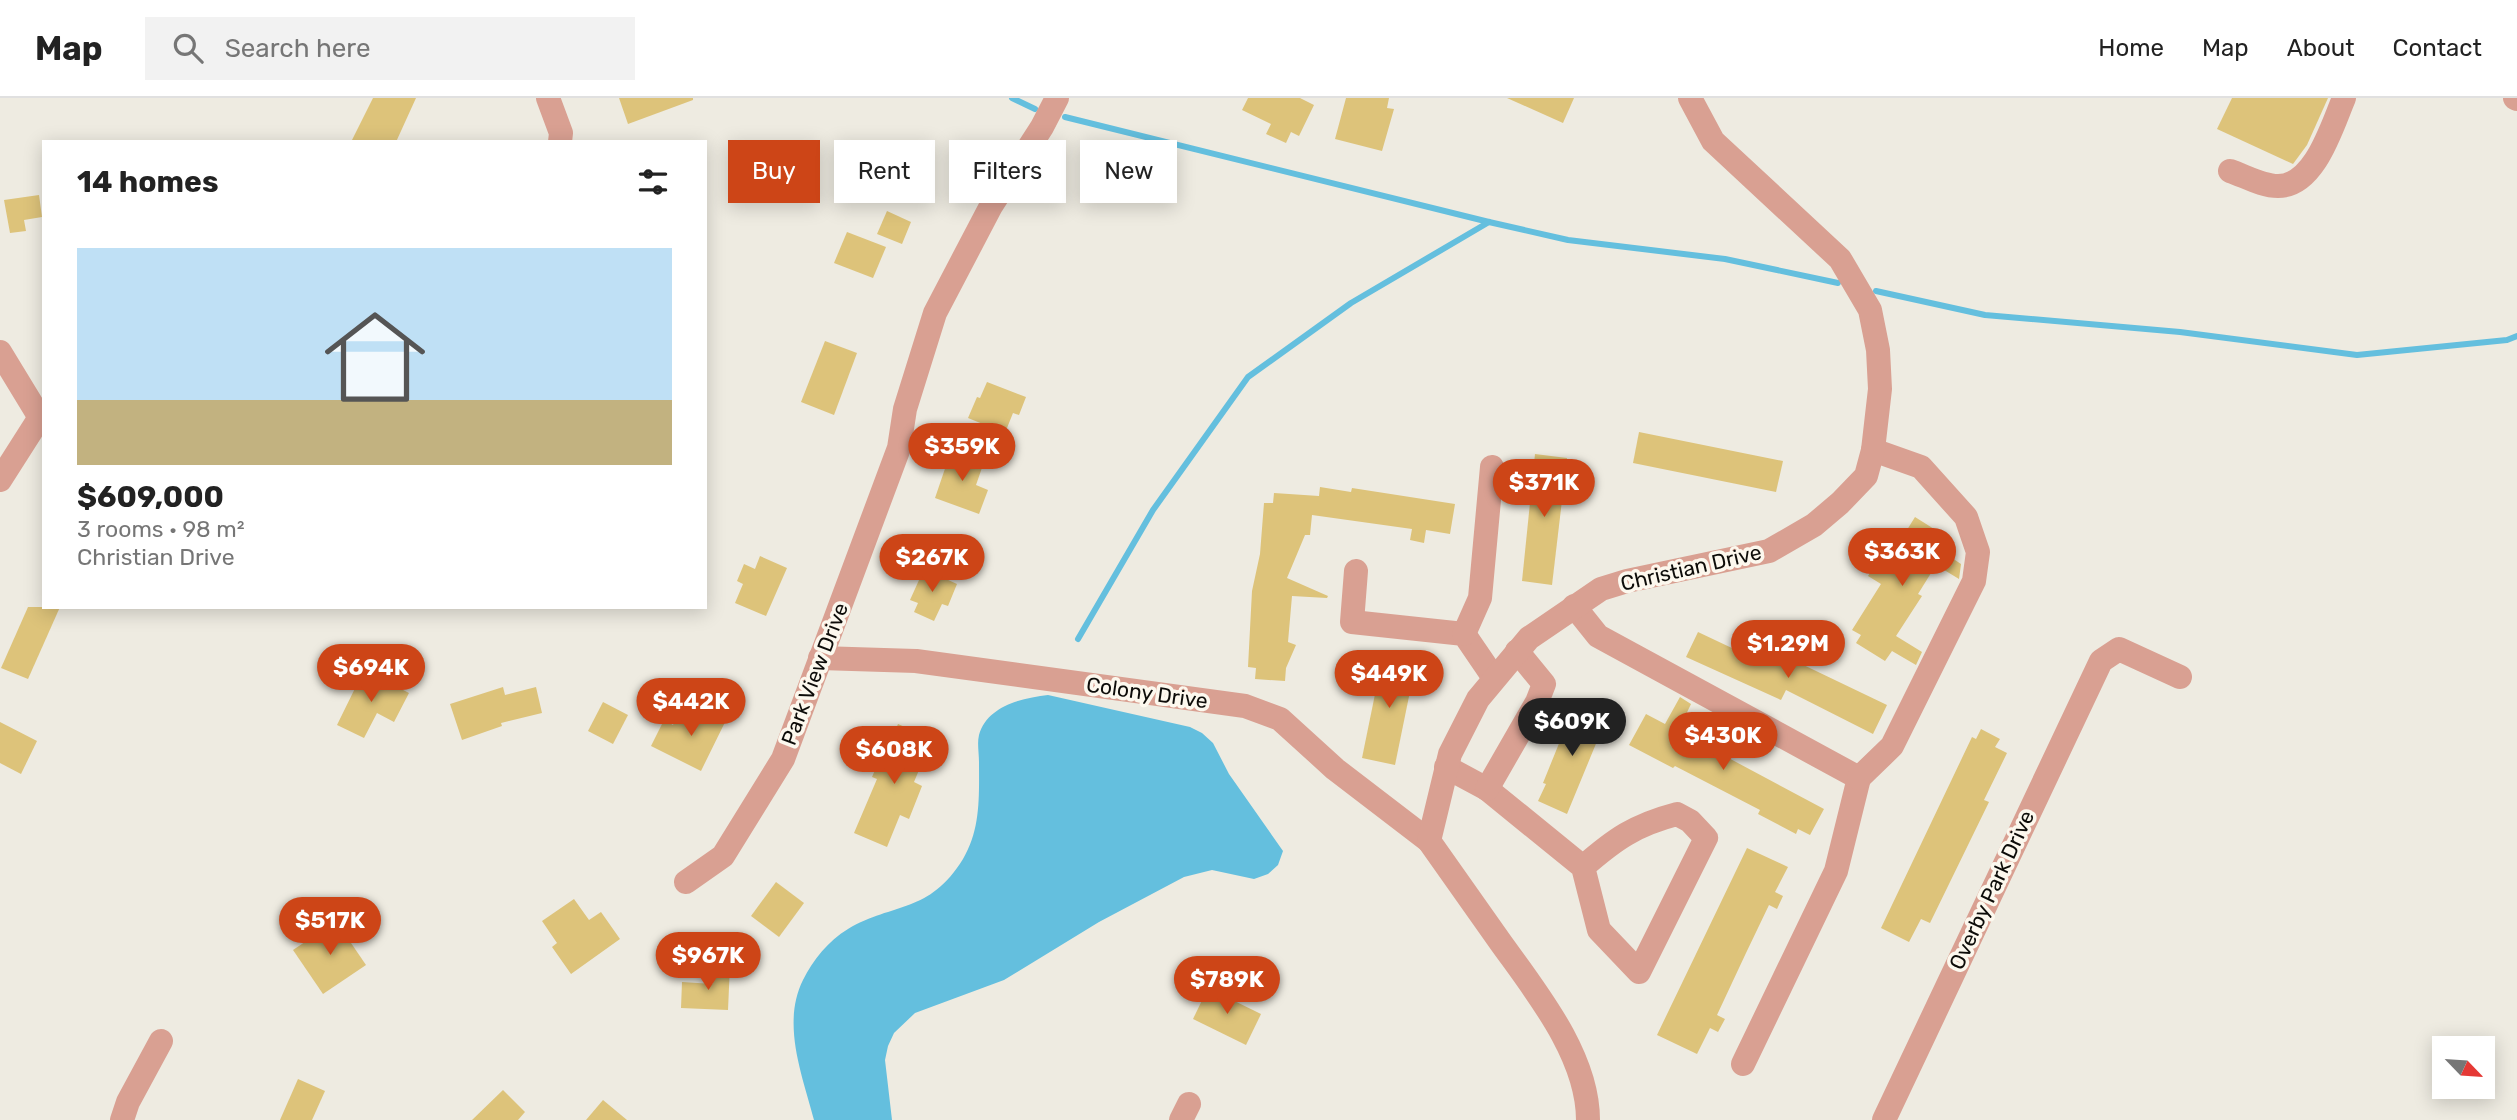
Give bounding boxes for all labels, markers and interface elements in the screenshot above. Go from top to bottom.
search box [145,17,635,80]
text: Map [35,29,103,68]
icon: search [169,29,207,67]
text: Search here [225,33,370,64]
text: Home [2098,34,2164,62]
text: Map [2202,34,2249,62]
text: About [2287,34,2355,62]
text: Contact [2393,34,2482,62]
chip: Buy [728,140,820,203]
chip: Rent [834,140,935,203]
chip: Filters [949,140,1066,203]
chip: New [1080,140,1177,203]
icon: filters [634,163,672,201]
text: 14 homes [77,164,219,200]
icon: home [312,294,438,420]
pin: $359K [913,424,1011,483]
text: $359K [924,432,1000,460]
pin: $371K [1495,460,1593,519]
text: $371K [1509,468,1579,496]
text: $609,000 [77,479,224,515]
text: 3 rooms · 98 m² [77,515,245,543]
pin: $363K [1853,528,1951,588]
pin: $267K [883,534,981,594]
text: $363K [1864,537,1940,565]
street label: Christian Drive [1618,539,1764,596]
text: Christian Drive [77,543,235,571]
text: $267K [896,543,968,571]
street label: Park View Drive [776,599,853,748]
pin: $1.29M [1731,620,1845,680]
text: $1.29M [1747,629,1829,657]
pin: $694K [322,644,420,704]
pin: $449K [1340,650,1438,710]
text: $694K [333,653,409,681]
text: $449K [1351,659,1427,687]
street label: Colony Drive [1085,672,1209,713]
pin: $442K [642,678,740,738]
text: $442K [653,687,729,715]
pin: $609K [1523,698,1621,758]
text: $609K [1534,707,1610,735]
pin: $430K [1674,712,1772,772]
text: $430K [1684,721,1762,749]
pin: $608K [845,726,943,786]
text: $608K [856,735,932,763]
street label: Overby Park Drive [1944,806,2039,973]
pin: $517K [281,898,379,957]
text: $517K [295,906,365,934]
pin: $967K [659,932,757,992]
text: $967K [672,941,744,969]
pin: $789K [1178,956,1276,1016]
text: $789K [1190,965,1264,993]
north arrow [2432,1036,2496,1099]
map controls [2432,1036,2495,1099]

